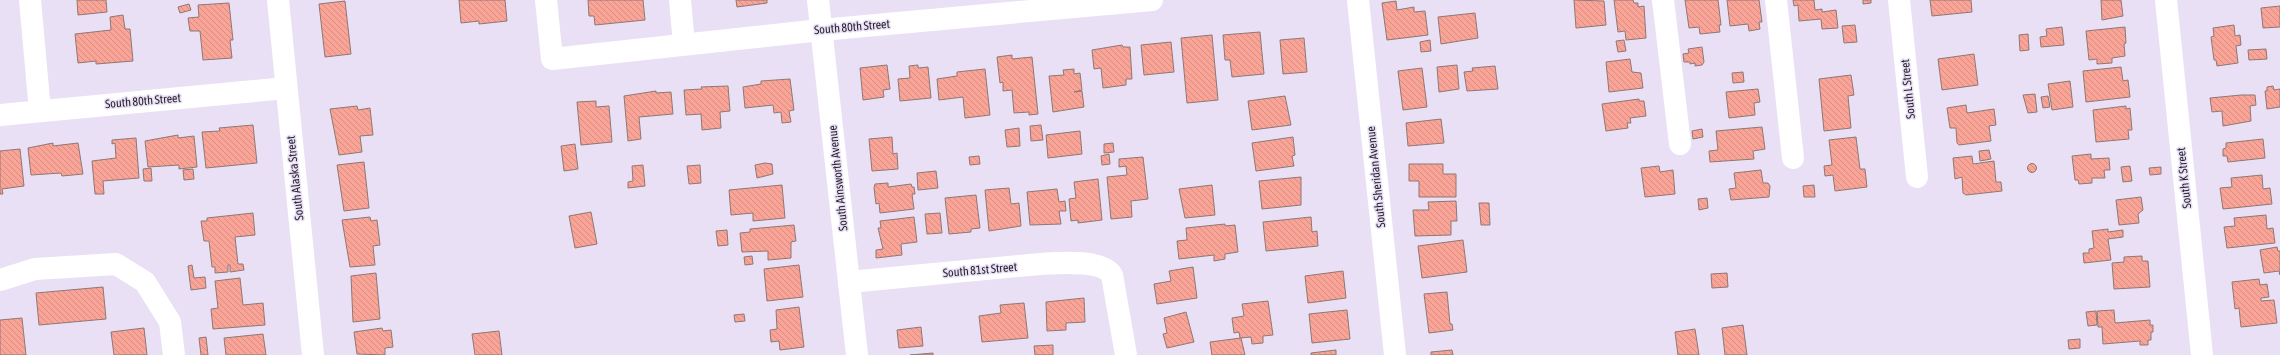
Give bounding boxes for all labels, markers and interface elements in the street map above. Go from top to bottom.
street label: South 80th Street [814,17,891,37]
street label: South L Street [1898,58,1918,120]
street label: South 80th Street [105,91,182,111]
street label: South Ainsworth Avenue [825,124,851,232]
street label: South Sheridan Avenue [1364,126,1388,228]
street label: South Alaska Street [284,134,306,221]
street label: South K Street [2174,146,2194,209]
street label: South 81st Street [942,260,1018,280]

